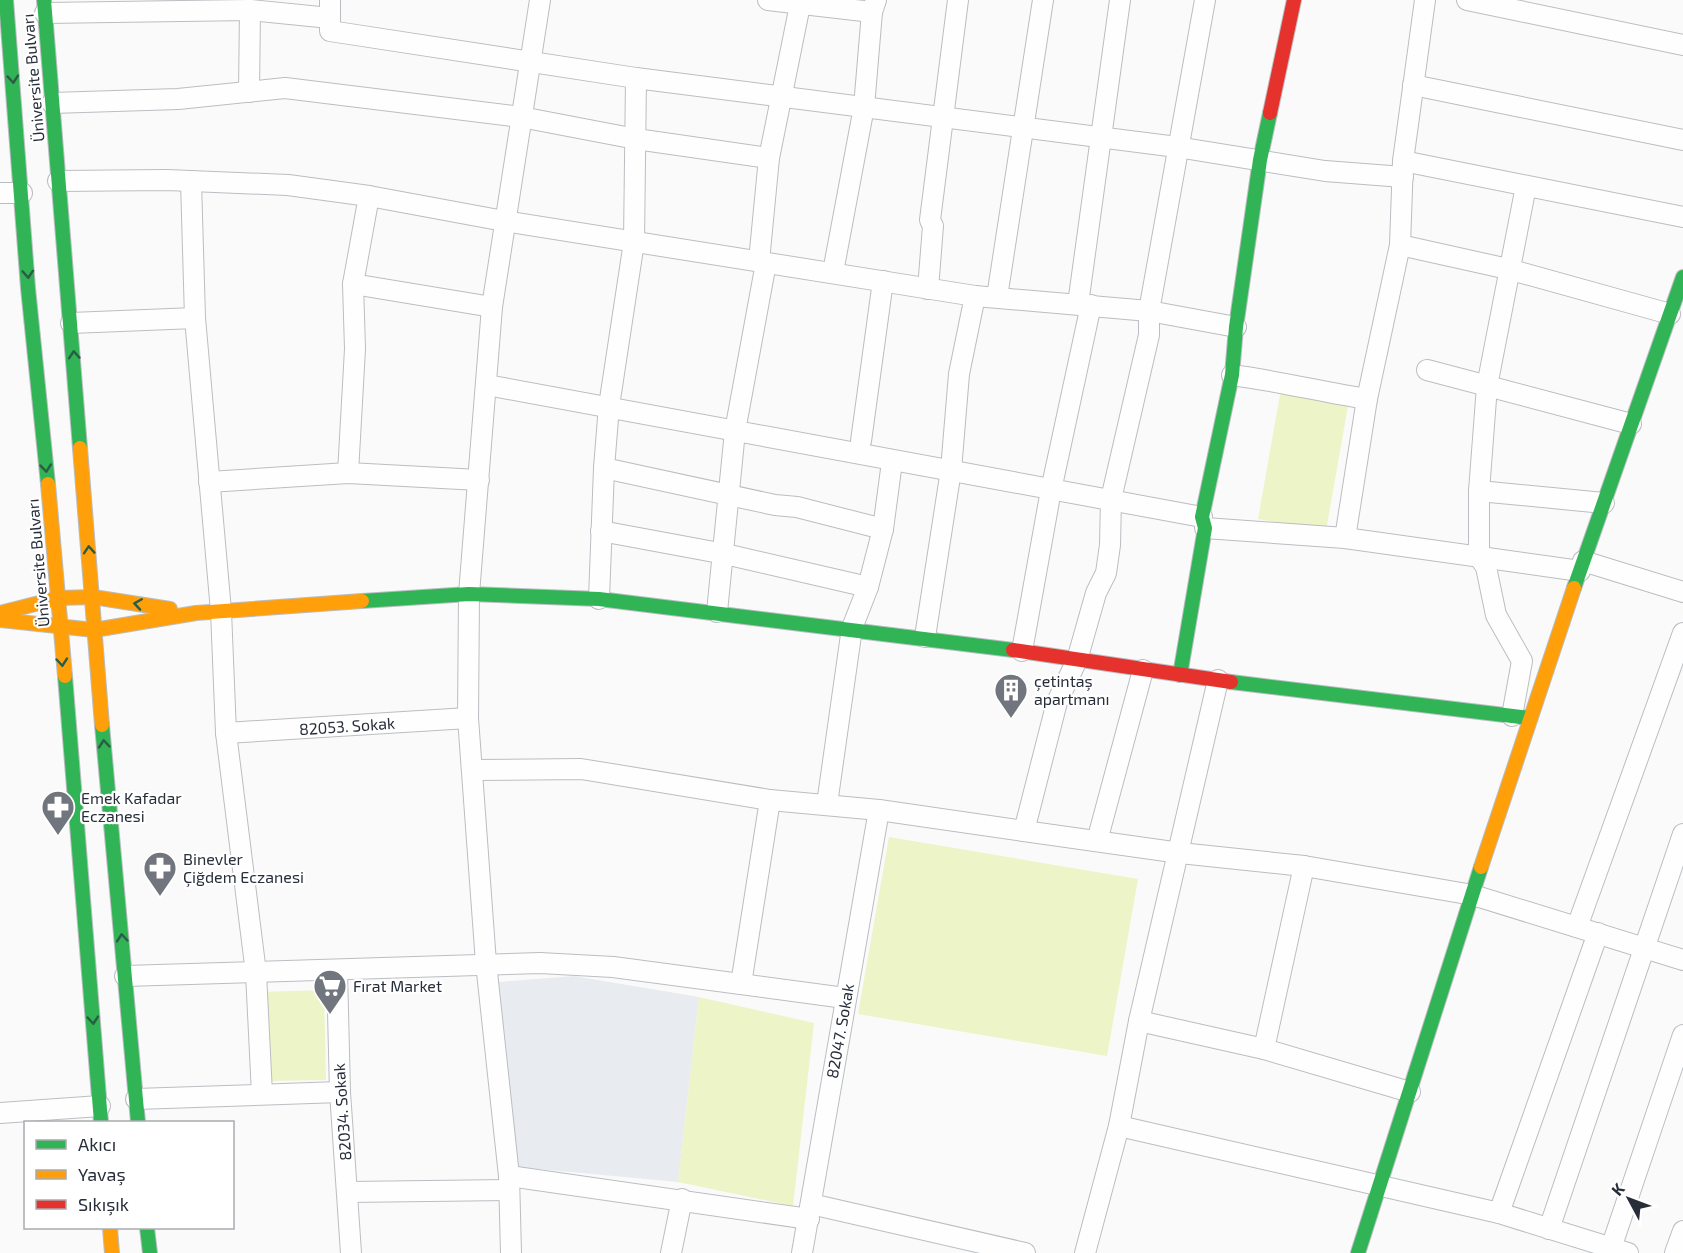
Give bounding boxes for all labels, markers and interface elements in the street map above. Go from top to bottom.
street label: Üniversite Bulvarı [17,13,48,143]
one-way arrow [6,75,19,84]
one-way arrow [21,269,34,278]
one-way arrow [68,351,81,360]
one-way arrow [39,463,52,472]
street label: Üniversite Bulvarı [22,498,53,628]
one-way arrow [83,545,96,554]
one-way arrow [133,598,143,610]
one-way arrow [55,657,68,667]
place label: çetintaş apartmanı [1034,671,1109,708]
building icon: çetintaş apartmanı [993,672,1029,719]
street label: 82053. Sokak [298,713,396,738]
one-way arrow [98,740,111,749]
place label: Emek Kafadar Eczanesi [81,788,182,825]
pharmacy icon: Emek Kafadar Eczanesi [40,789,76,836]
place label: Binevler Çiğdem Eczanesi [183,849,304,887]
pharmacy icon: Binevler Çiğdem Eczanesi [142,850,178,897]
one-way arrow [116,934,129,943]
supermarket icon: Fırat Market [312,968,348,1015]
place label: Fırat Market [353,976,442,995]
street label: 82047. Sokak [822,982,857,1080]
one-way arrow [86,1015,99,1024]
street label: 82034. Sokak [329,1063,354,1161]
legend [24,1121,234,1229]
text: Akıcı [78,1133,116,1155]
text: Yavaş [78,1163,126,1186]
north arrow [1599,1169,1659,1229]
text: K [1607,1178,1628,1199]
text: Sıkışık [78,1193,129,1216]

